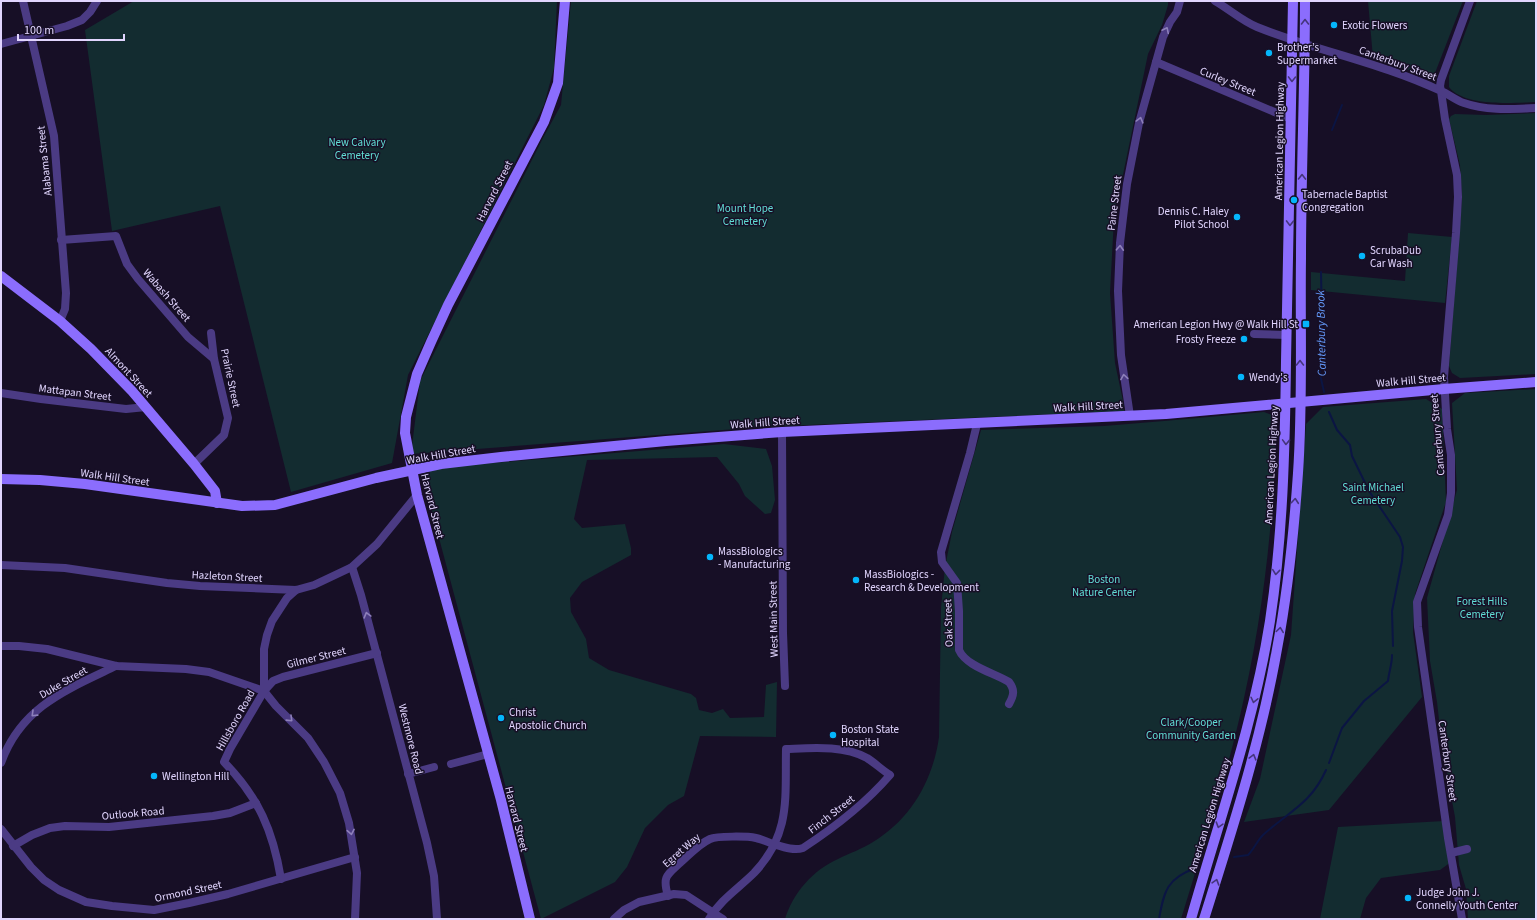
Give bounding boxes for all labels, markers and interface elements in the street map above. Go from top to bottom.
scale bar [18,16,124,42]
place label: Exotic Flowers [1342,18,1408,33]
one-way arrow [1301,19,1309,25]
marker: Exotic Flowers [1329,20,1339,30]
text: 100 m [24,22,54,39]
one-way arrow [1161,27,1169,35]
place label: Brother’s Supermarket [1277,40,1337,68]
street label: Canterbury Street [1357,42,1439,85]
marker: Brother’s Supermarket [1264,48,1274,58]
street label: Curley Street [1198,63,1258,100]
one-way arrow [1288,76,1296,82]
street label: American Legion Highway [1271,82,1288,200]
one-way arrow [1135,116,1144,123]
street label: Alabama Street [33,125,56,197]
park label: New Calvary Cemetery [328,135,386,163]
street label: Harvard Street [473,158,516,224]
street label: Paine Street [1104,174,1125,231]
one-way arrow [1298,174,1306,180]
place label: Tabernacle Baptist Congregation [1302,187,1388,215]
marker: Tabernacle Baptist Congregation [1289,195,1299,205]
park label: Mount Hope Cemetery [717,201,774,229]
place label: Dennis C. Haley Pilot School [1158,204,1229,232]
marker: Dennis C. Haley Pilot School [1232,212,1242,222]
one-way arrow [1285,220,1294,226]
place label: ScrubaDub Car Wash [1370,243,1421,271]
one-way arrow [1116,245,1125,251]
marker: ScrubaDub Car Wash [1357,251,1367,261]
street label: Wabash Street [139,266,194,325]
water label: Canterbury Brook [1312,289,1331,376]
place label: American Legion Hwy @ Walk Hill St [1134,317,1298,332]
marker: American Legion Hwy @ Walk Hill St [1301,319,1311,329]
place label: Frosty Freeze [1176,332,1237,347]
marker: Frosty Freeze [1239,334,1249,344]
street label: Almont Street [102,344,156,401]
street label: Prairie Street [217,347,244,409]
one-way arrow [1296,360,1304,366]
place label: Wendy's [1249,370,1288,385]
street label: Walk Hill Street [1376,370,1447,391]
marker: Wendy's [1236,372,1246,382]
one-way arrow [1121,374,1129,381]
street label: Mattapan Street [38,381,112,404]
street label: Canterbury Street [1426,393,1449,476]
street label: Walk Hill Street [1053,397,1123,416]
street label: American Legion Highway [1261,405,1282,525]
street label: Walk Hill Street [730,413,801,432]
one-way arrow [1281,439,1290,445]
street label: Walk Hill Street [405,441,477,468]
street label: Walk Hill Street [79,465,151,490]
street label: Harvard Street [417,472,448,541]
park label: Saint Michael Cemetery [1342,480,1404,508]
one-way arrow [1291,498,1300,504]
place label: MassBiologics - Manufacturing [718,544,791,572]
marker: MassBiologics - Manufacturing [705,552,715,562]
street label: Hazleton Street [191,567,263,586]
place label: MassBiologics - Research & Development [864,567,979,595]
one-way arrow [1272,569,1281,575]
park label: Boston Nature Center [1072,572,1136,600]
marker: MassBiologics - Research & Development [851,575,861,585]
street label: West Main Street [765,580,782,657]
park label: Forest Hills Cemetery [1457,594,1508,622]
street label: Oak Street [940,598,957,647]
one-way arrow [363,612,372,619]
one-way arrow [1275,627,1284,633]
street label: Gilmer Street [285,643,348,672]
street label: Duke Street [36,662,90,702]
street label: Hillsboro Road [212,687,258,753]
one-way arrow [1250,697,1258,703]
street label: Westmore Road [394,702,427,776]
place label: Christ Apostolic Church [509,705,587,733]
one-way arrow [31,709,39,717]
marker: Christ Apostolic Church [496,713,506,723]
one-way arrow [285,715,293,722]
park label: Clark/Cooper Community Garden [1146,715,1236,743]
street label: Canterbury Street [1434,720,1461,803]
place label: Boston State Hospital [841,722,900,750]
marker: Boston State Hospital [828,730,838,740]
one-way arrow [1248,754,1257,761]
street label: American Legion Highway [1185,756,1234,874]
place label: Wellington Hill [162,769,229,784]
marker: Wellington Hill [149,771,159,781]
street label: Harvard Street [501,785,532,854]
street label: Finch Street [805,791,858,837]
street label: Outlook Road [101,803,165,824]
one-way arrow [1215,821,1224,828]
one-way arrow [346,828,355,835]
street label: Egret Way [659,830,703,871]
street label: Ormond Street [153,877,223,906]
one-way arrow [1211,878,1220,885]
place label: Judge John J. Connelly Youth Center [1416,885,1518,913]
marker: Judge John J. Connelly Youth Center [1403,893,1413,903]

